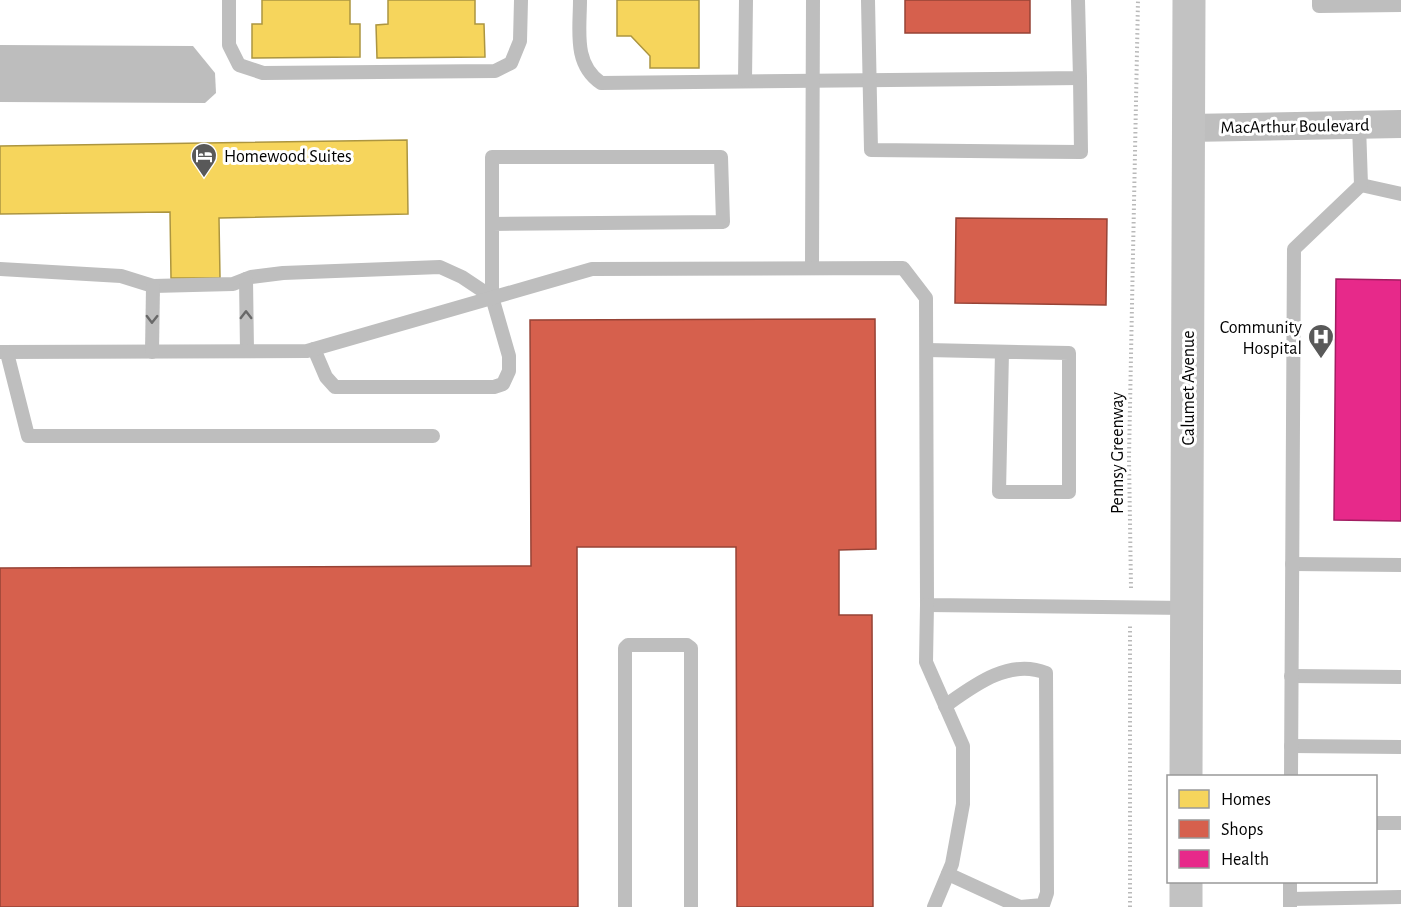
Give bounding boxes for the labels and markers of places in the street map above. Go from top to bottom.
hotel icon: Homewood Suites [189,141,219,179]
place label: Homewood Suites [224,148,352,166]
place label: Community Hospital [1220,319,1302,358]
hospital icon: Community Hospital [1306,322,1336,360]

